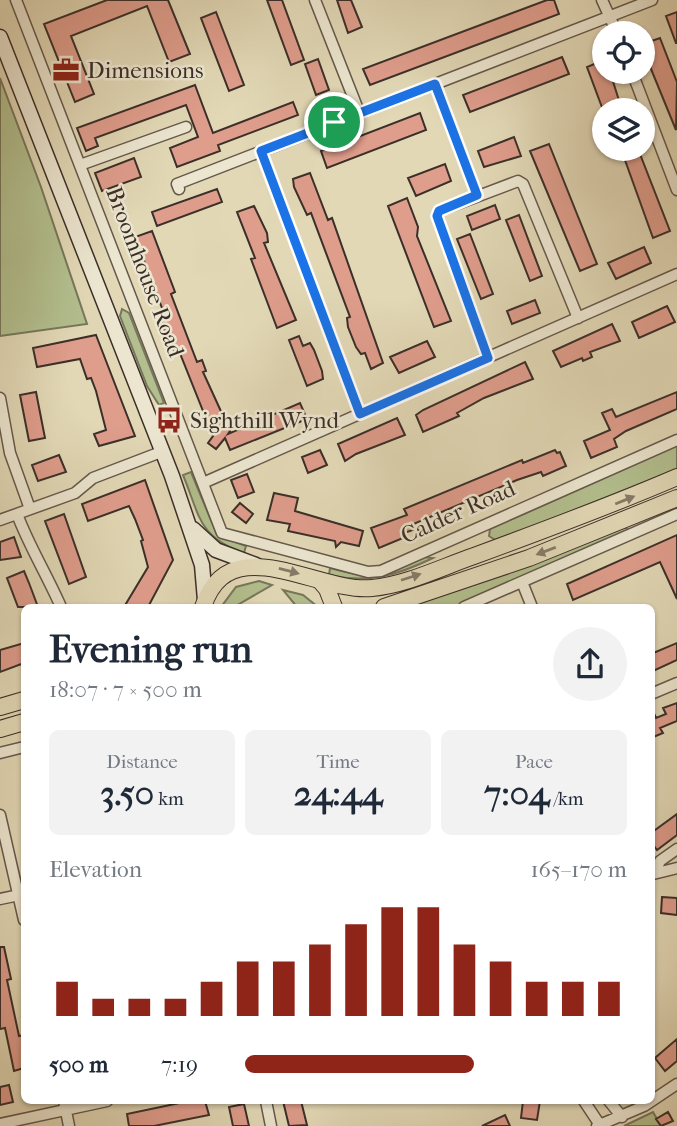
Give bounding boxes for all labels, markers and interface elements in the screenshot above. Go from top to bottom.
map controls [592,21,655,161]
button: locate [592,21,655,84]
office icon: Dimensions [51,55,81,85]
place label: Dimensions [87,57,204,84]
pin [304,92,364,152]
button: layers [592,98,655,161]
icon: arrive [315,103,353,141]
street label: Broomhouse Road [100,183,190,361]
bus stop icon: Sighthill Wynd [154,405,184,435]
place label: Sighthill Wynd [190,407,340,434]
street label: Calder Road [397,475,520,549]
one-way arrow [615,494,636,505]
one-way arrow [535,546,556,557]
one-way arrow [279,567,300,577]
one-way arrow [401,571,422,582]
text: Evening run [49,627,252,672]
button: share [553,627,627,701]
text: 18:07 · 7 × 500 m [49,676,202,703]
text: Distance [106,751,178,773]
text: Time [316,751,360,773]
text: Pace [515,751,553,773]
text: 3.50 [100,773,154,814]
text: 24:44 [294,773,382,814]
text: 7:04 [484,773,549,814]
text: km [154,788,184,810]
text: /km [549,788,584,810]
text: Elevation [49,856,142,883]
text: 165–170 m [530,856,627,883]
text: 500 m [49,1051,108,1078]
text: 7:19 [161,1051,198,1078]

